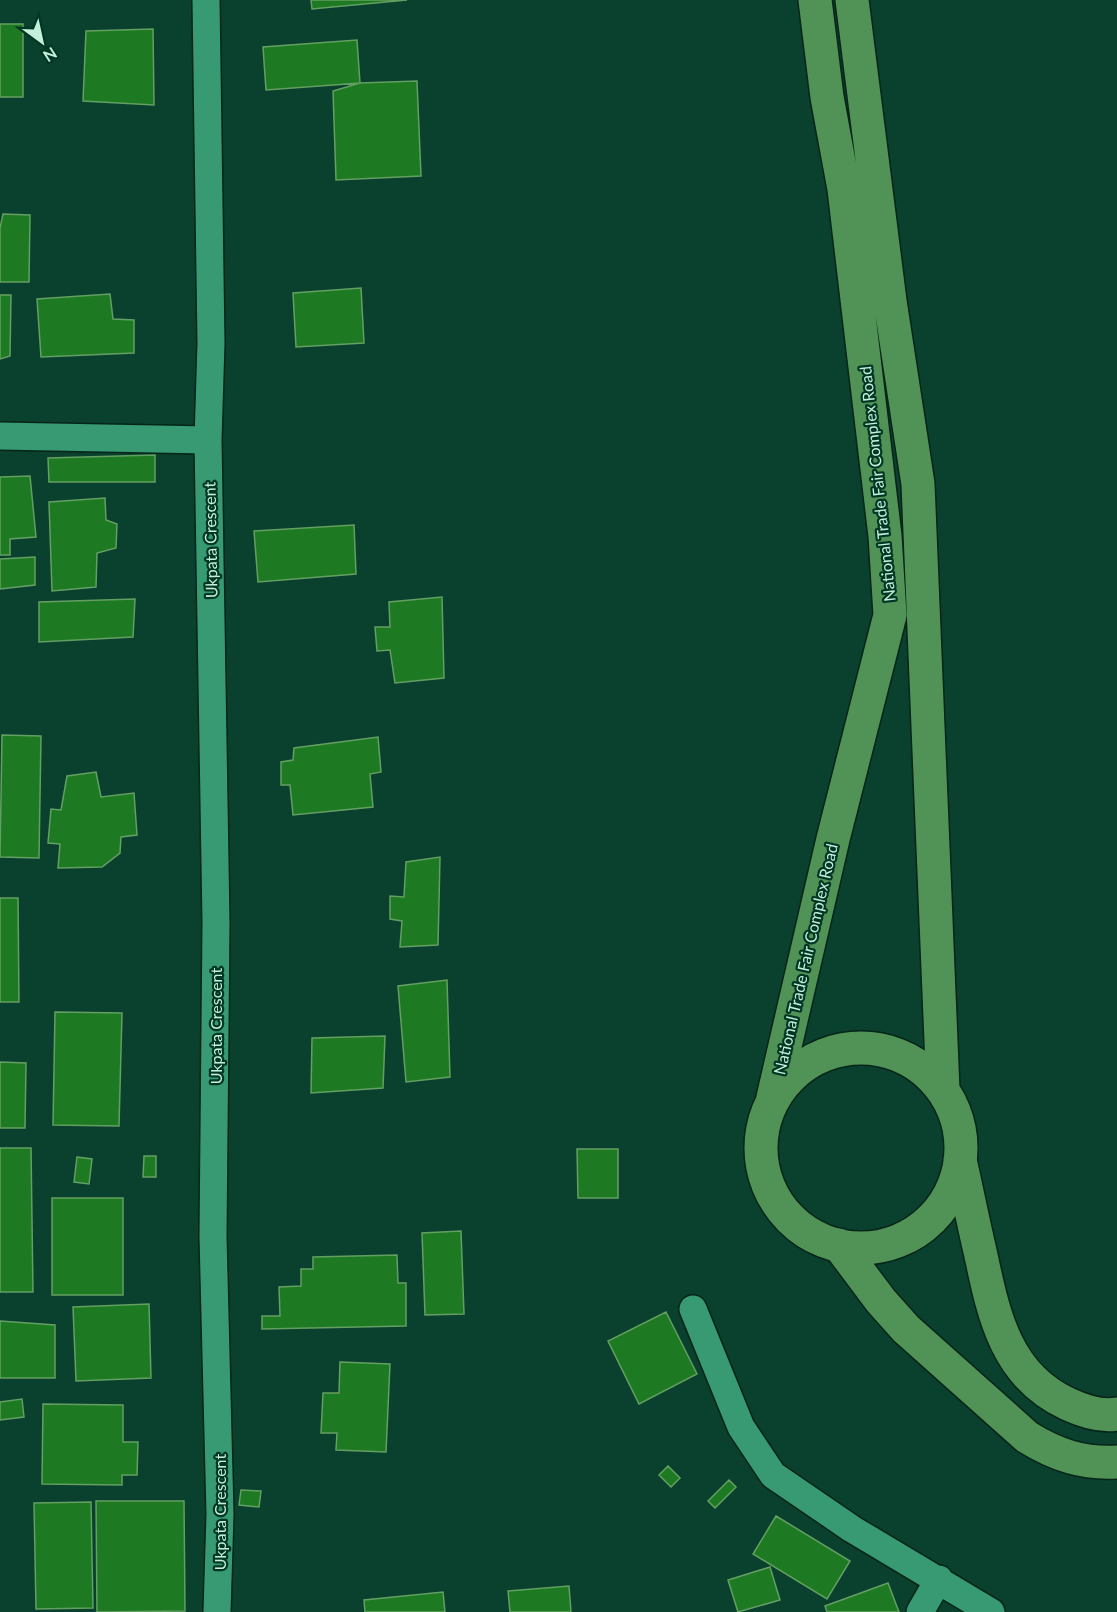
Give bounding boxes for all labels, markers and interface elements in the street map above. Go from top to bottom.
north arrow [12,12,72,72]
text: N [40,44,61,66]
street label: National Trade Fair Complex Road [855,365,899,603]
street label: Ukpata Crescent [199,481,221,598]
street label: National Trade Fair Complex Road [769,842,841,1076]
street label: Ukpata Crescent [206,968,225,1084]
street label: Ukpata Crescent [210,1454,229,1570]

